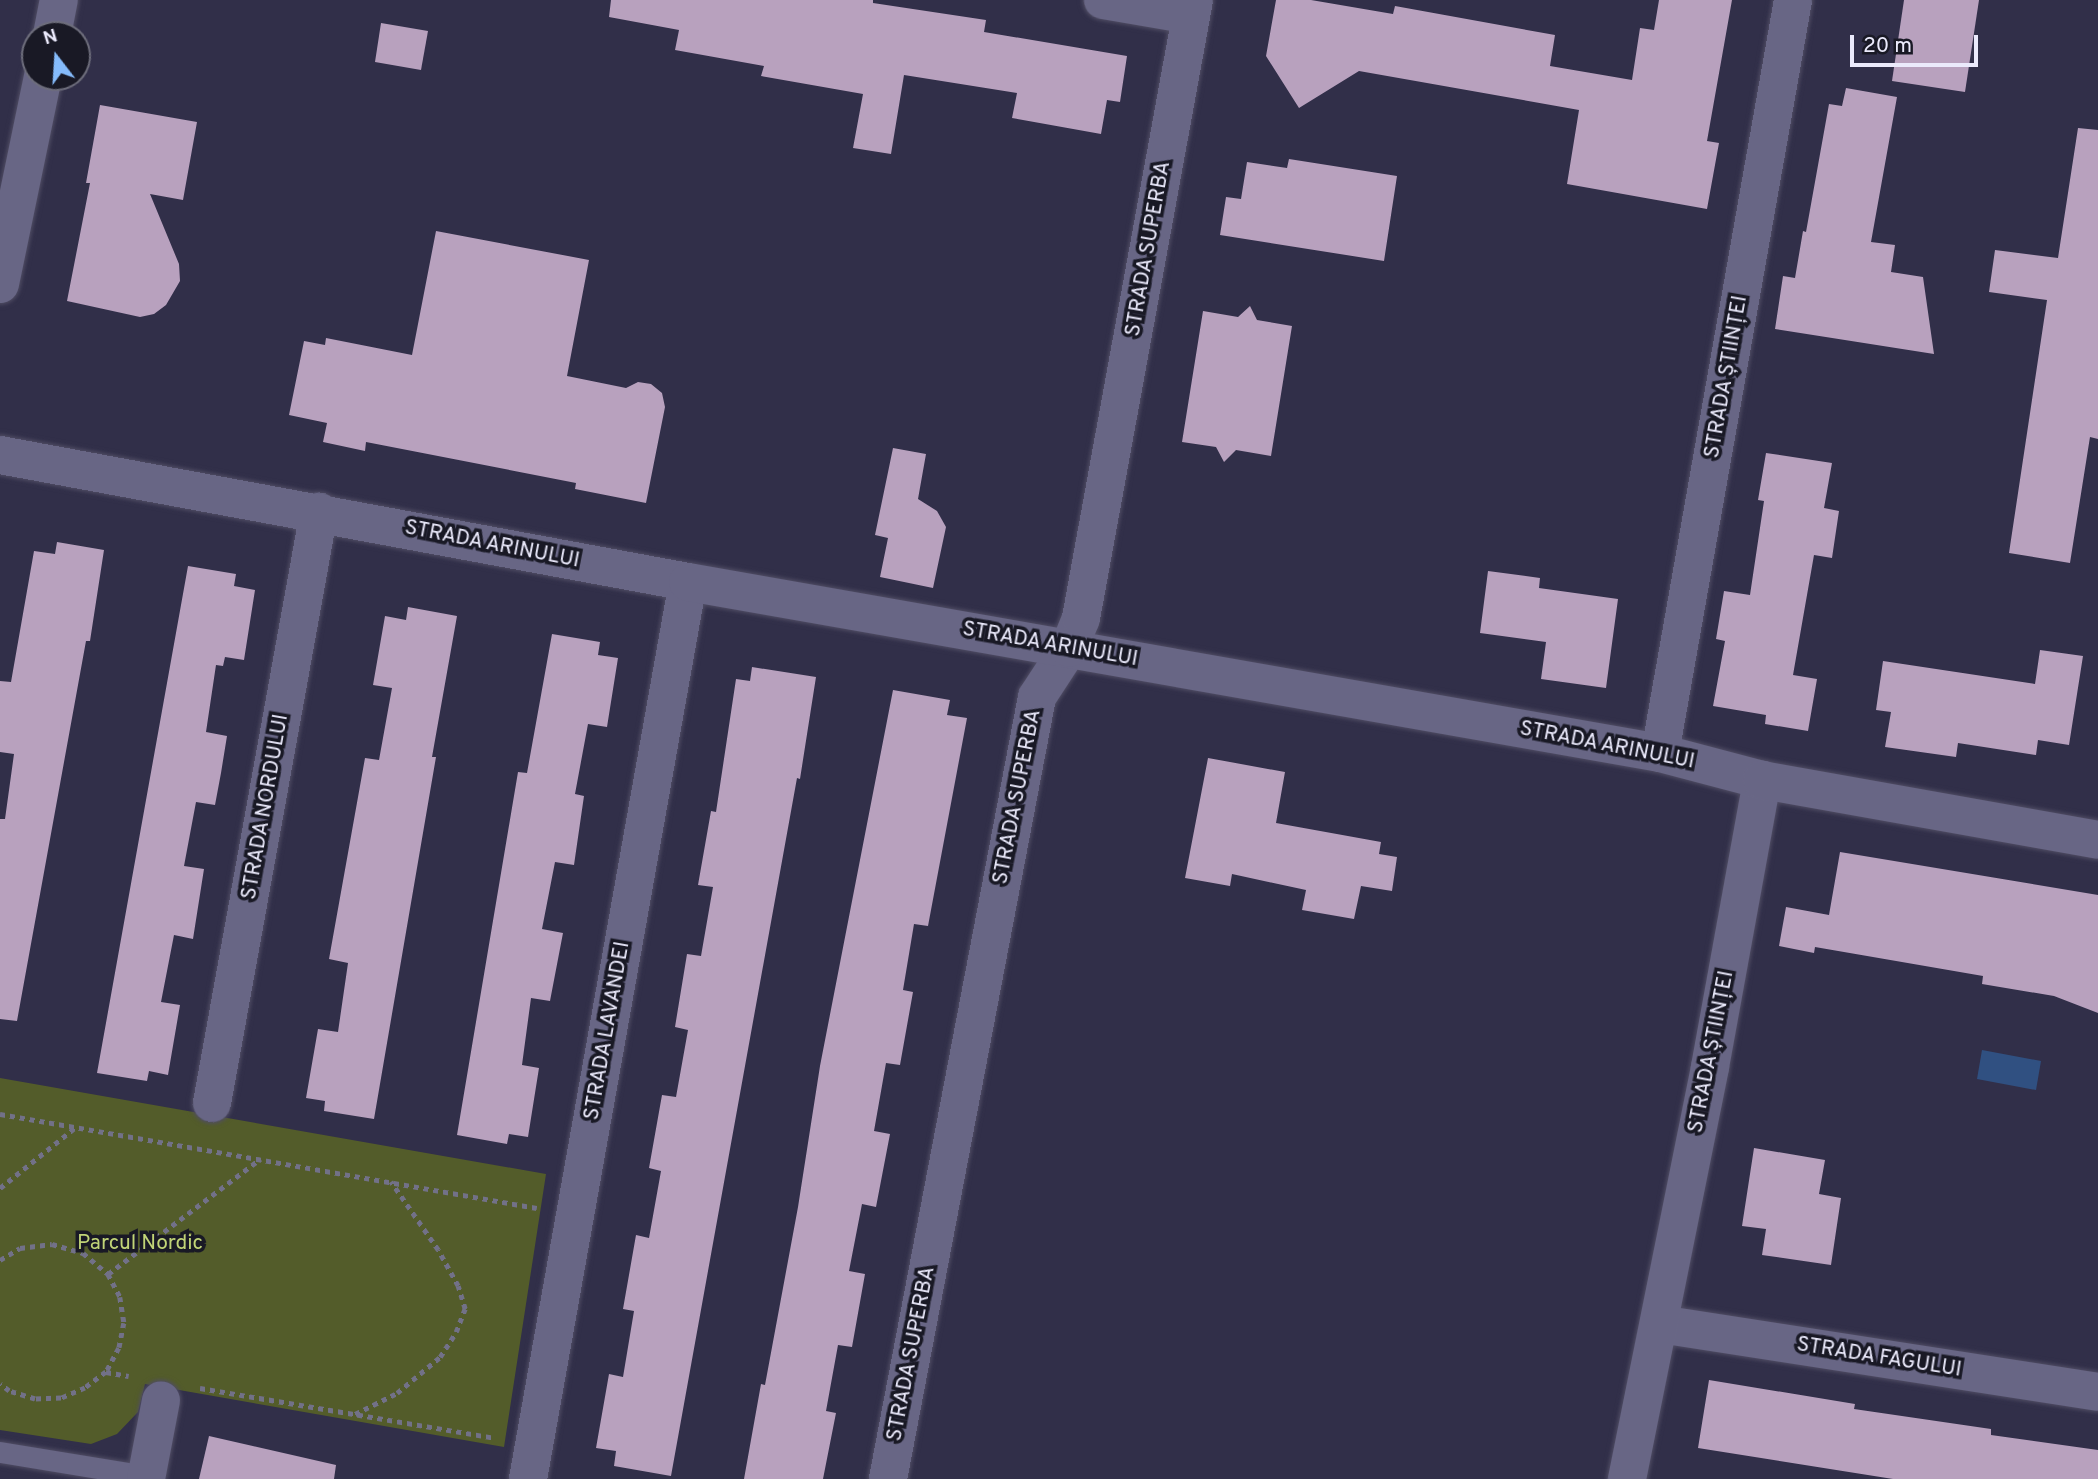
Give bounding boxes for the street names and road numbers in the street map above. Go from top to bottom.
street label: STRADA SUPERBA [1121,159,1177,339]
street label: STRADA ȘTIINȚEI [1700,293,1754,461]
street label: STRADA ARINULUI [402,516,582,574]
street label: STRADA ARINULUI [960,617,1140,673]
street label: STRADA SUPERBA [989,707,1047,887]
street label: STRADA NORDULUI [237,712,295,902]
street label: STRADA ARINULUI [1517,717,1697,775]
street label: STRADA LAVANDEI [580,939,636,1123]
street label: STRADA ȘTIINȚEI [1684,968,1740,1136]
street label: STRADA SUPERBA [883,1264,941,1444]
street label: STRADA FAGULUI [1794,1332,1964,1384]

